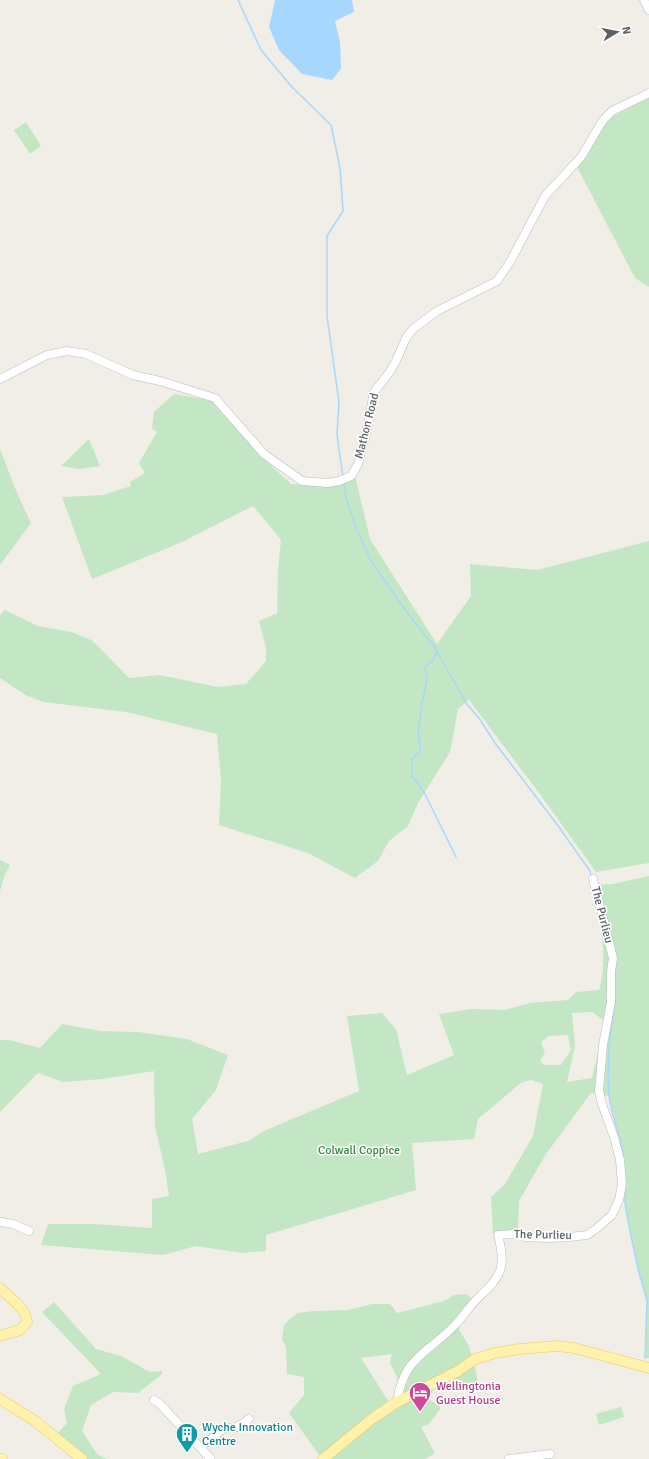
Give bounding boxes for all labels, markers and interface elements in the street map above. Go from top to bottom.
north arrow [597,12,637,52]
text: N [619,25,633,35]
street label: Mathon Road [352,391,382,461]
street label: The Purlieu [588,885,616,945]
park label: Colwall Coppice [318,1143,400,1158]
street label: The Purlieu [514,1227,572,1243]
place label: Wellingtonia Guest House [436,1379,501,1408]
hotel icon: Wellingtonia Guest House [407,1380,433,1413]
place label: Wyche Innovation Centre [202,1420,293,1449]
building icon: Wyche Innovation Centre [174,1421,200,1454]

